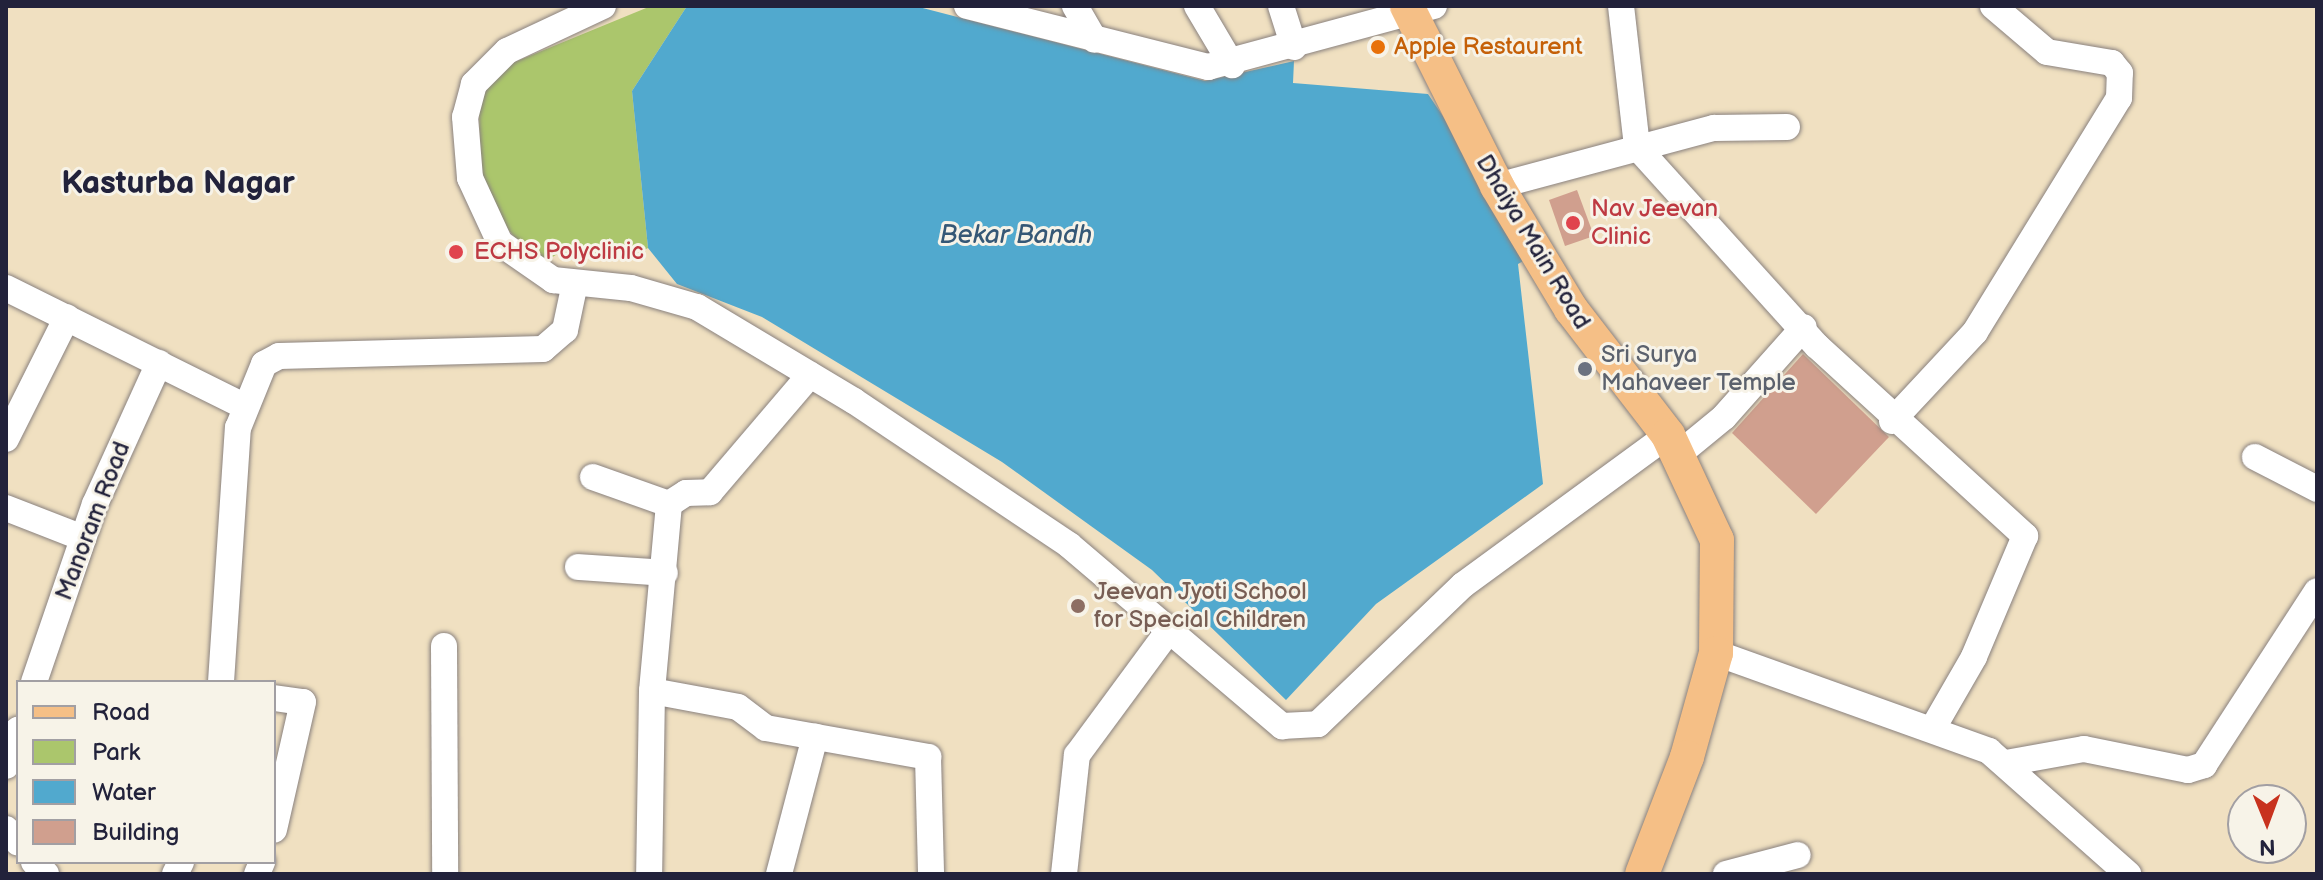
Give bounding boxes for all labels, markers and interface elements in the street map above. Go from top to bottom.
place label: Apple Restaurent [1394,33,1582,61]
marker: Apple Restaurent [1369,38,1387,56]
street label: Dhaiya Main Road [1470,150,1596,334]
district label: Kasturba Nagar [61,165,295,203]
place label: Nav Jeevan Clinic [1591,195,1719,251]
marker: Nav Jeevan Clinic [1562,212,1584,234]
water label: Bekar Bandh [940,220,1092,252]
place label: ECHS Polyclinic [474,238,644,266]
marker: ECHS Polyclinic [445,241,467,263]
place label: Sri Surya Mahaveer Temple [1601,341,1796,397]
marker: Sri Surya Mahaveer Temple [1576,360,1594,378]
street label: Manoram Road [50,438,136,604]
place label: Jeevan Jyoti School for Special Children [1094,578,1308,634]
marker: Jeevan Jyoti School for Special Children [1069,597,1087,615]
legend [16,680,276,864]
text: Road [92,698,150,727]
text: Park [92,738,140,767]
text: Water [92,778,156,807]
north arrow [2227,784,2307,864]
text: Building [92,818,179,847]
text: N [2259,833,2276,860]

